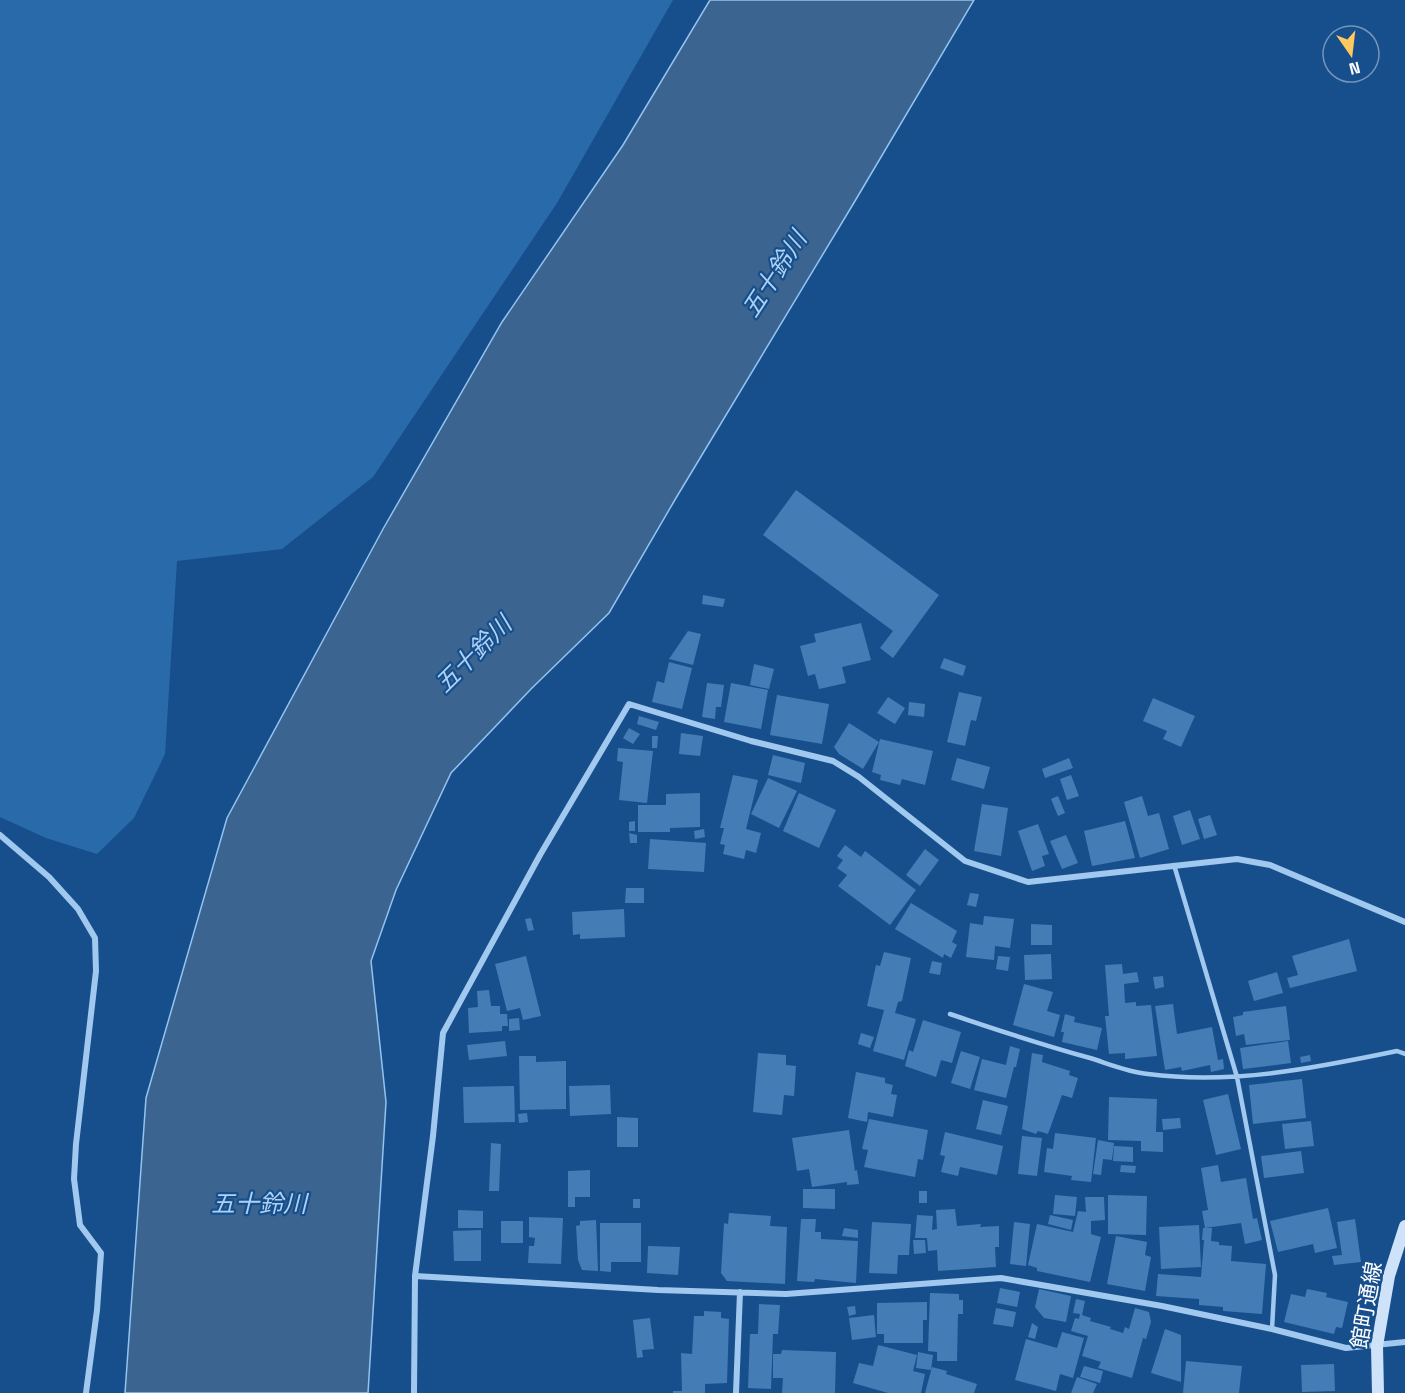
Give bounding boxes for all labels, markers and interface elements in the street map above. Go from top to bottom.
north arrow [1321,24,1381,84]
text: N [1347,57,1362,80]
water label: 五十鈴川 [735,223,815,323]
water label: 五十鈴川 [428,607,520,699]
water label: 五十鈴川 [211,1188,310,1219]
street label: 館町通線 [1345,1259,1387,1351]

